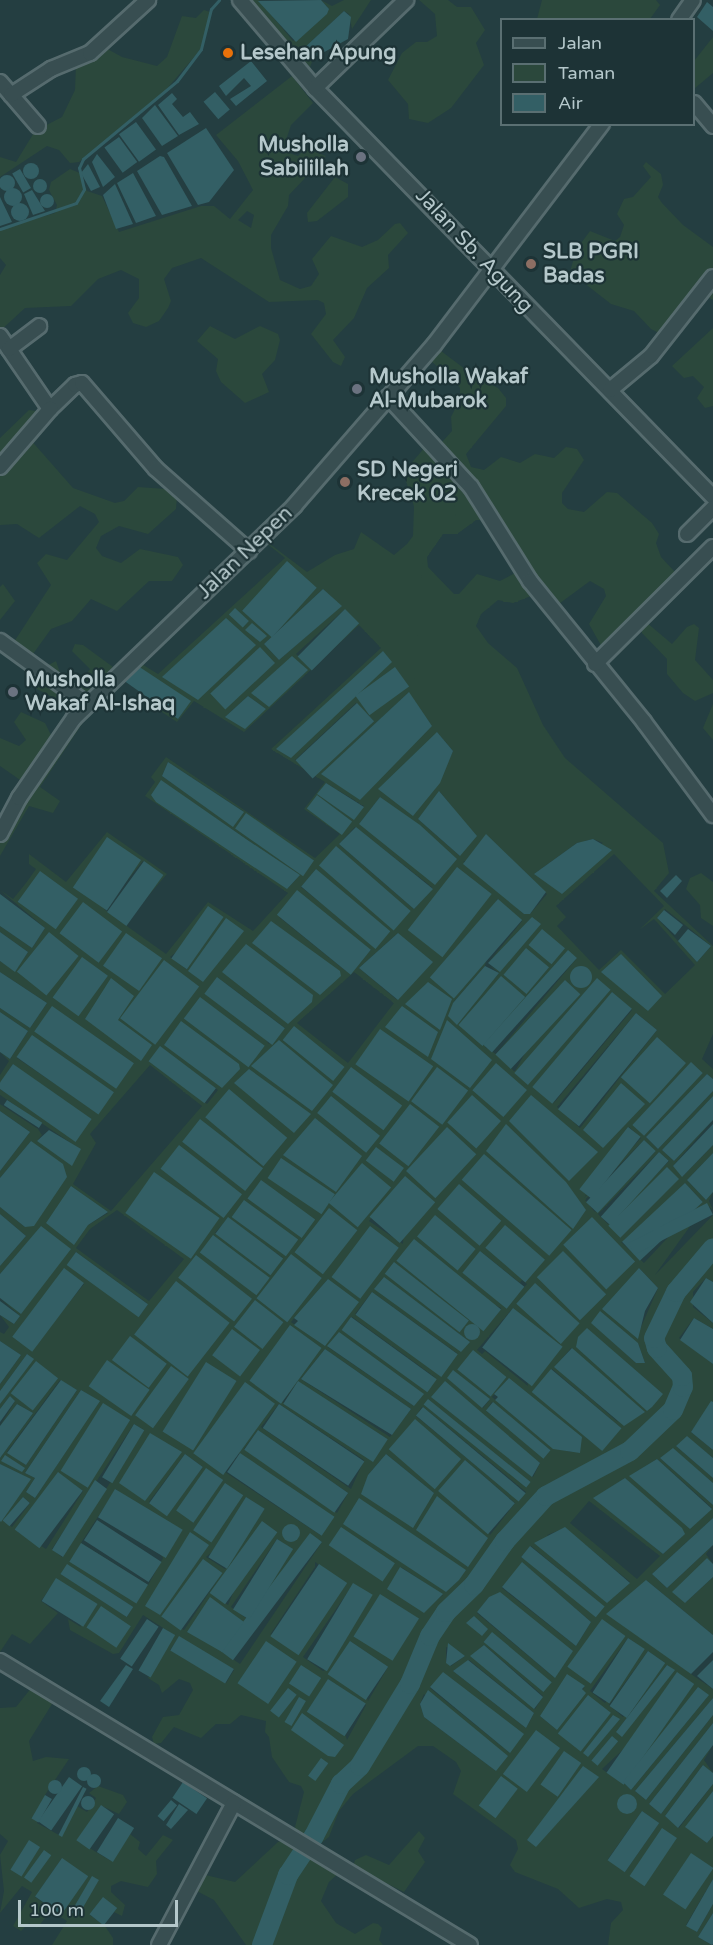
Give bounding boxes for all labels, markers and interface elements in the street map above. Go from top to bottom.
legend [500,18,695,126]
text: Jalan [558,32,602,54]
place label: Lesehan Apung [240,40,396,66]
marker: Lesehan Apung [221,46,235,60]
text: Taman [558,62,615,84]
text: Air [558,92,583,114]
place label: Musholla Sabilillah [258,132,349,182]
marker: Musholla Sabilillah [354,150,368,164]
street label: Jalan Sb. Agung [410,183,538,319]
place label: SLB PGRI Badas [543,239,639,289]
marker: SLB PGRI Badas [524,257,538,271]
place label: Musholla Wakaf Al-Mubarok [369,364,528,414]
marker: Musholla Wakaf Al-Mubarok [350,382,364,396]
place label: SD Negeri Krecek 02 [357,457,458,507]
marker: SD Negeri Krecek 02 [338,475,352,489]
street label: Jalan Nepen [192,501,298,605]
place label: Musholla Wakaf Al-Ishaq [25,667,175,717]
marker: Musholla Wakaf Al-Ishaq [6,685,20,699]
scale bar [21,1888,182,1926]
text: 100 m [29,1899,84,1921]

